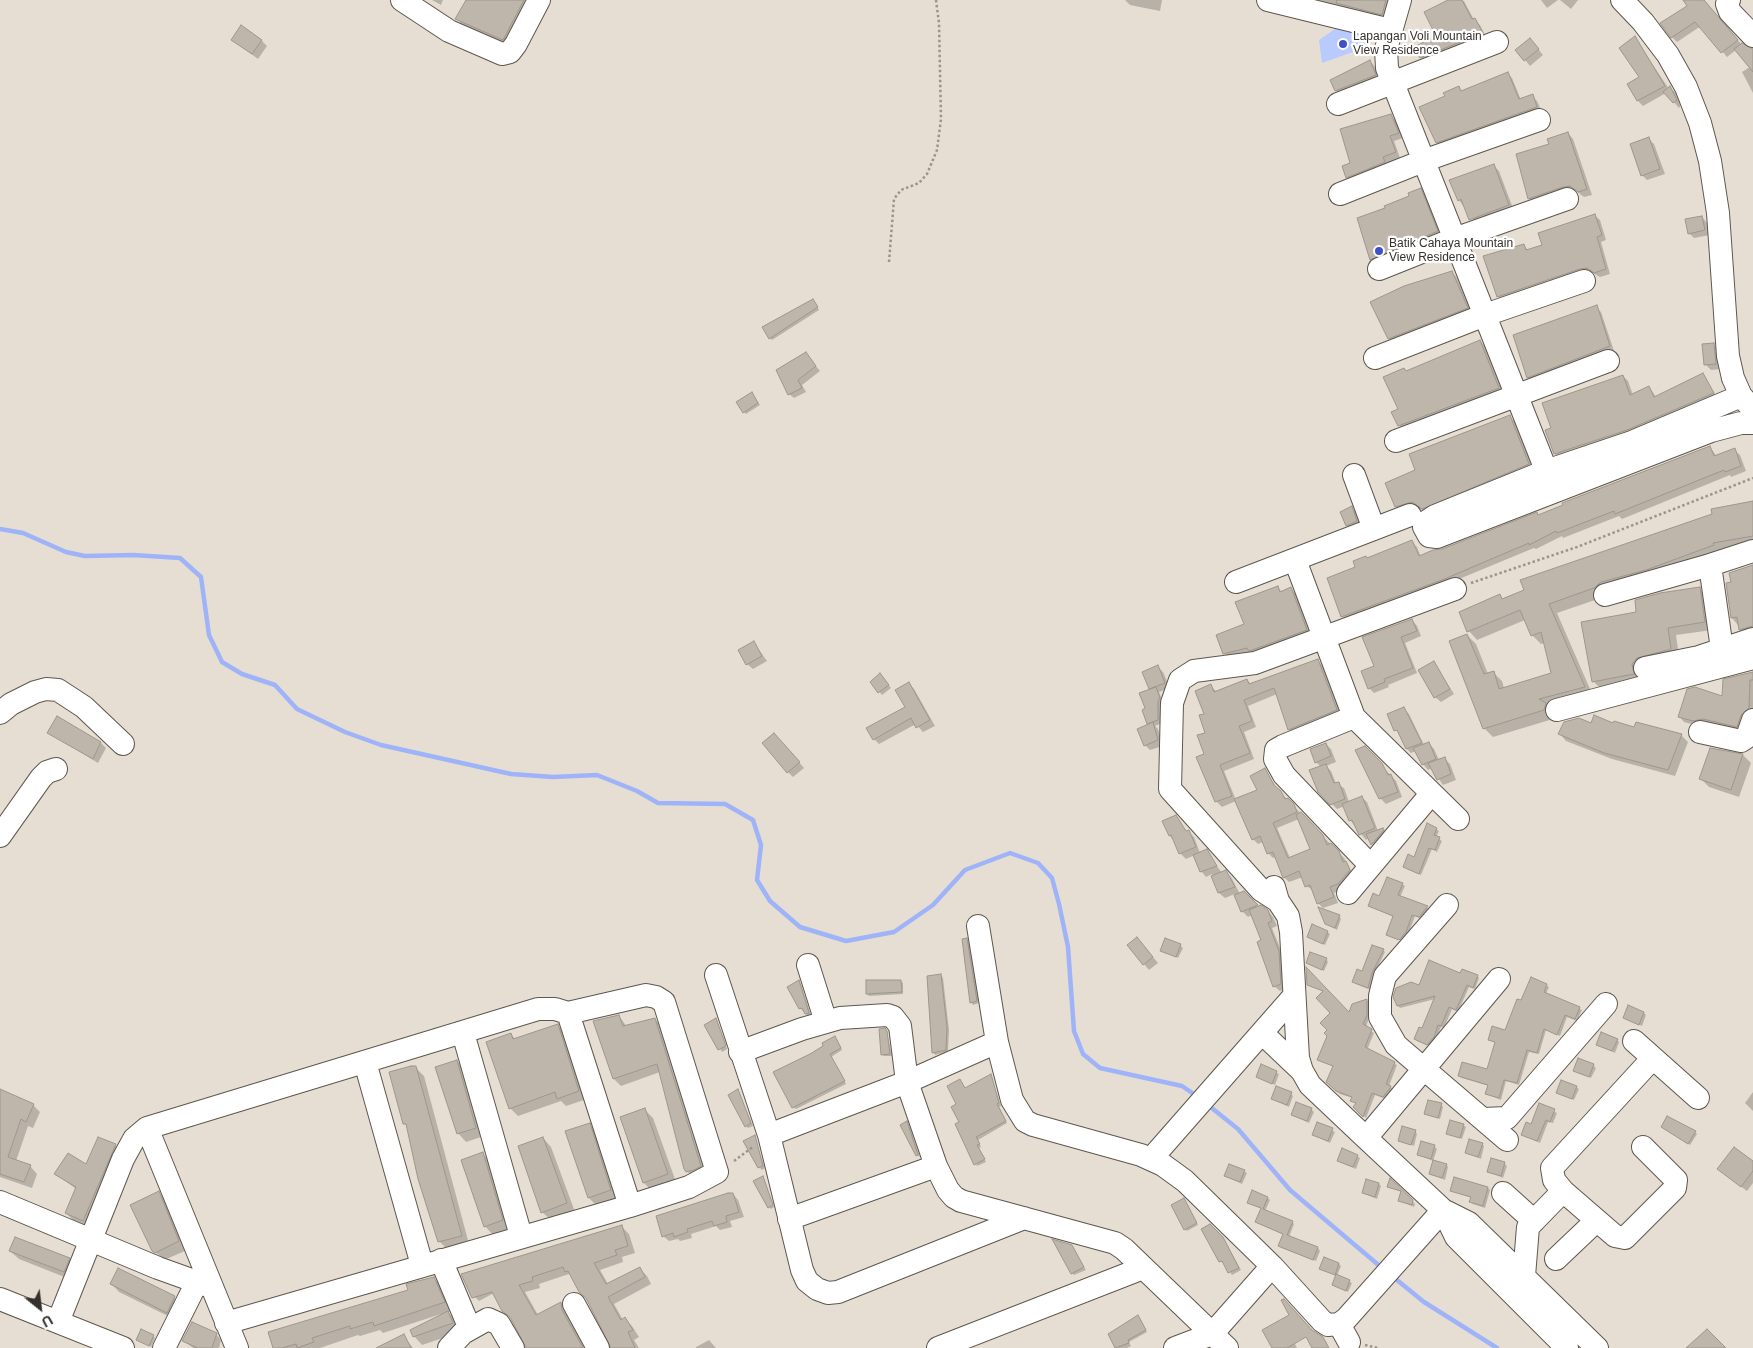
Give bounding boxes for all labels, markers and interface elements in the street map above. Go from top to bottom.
place label: Lapangan Voli Mountain View Residence [1353,30,1482,58]
marker: Lapangan Voli Mountain View Residence [1337,38,1349,50]
place label: Batik Cahaya Mountain View Residence [1389,237,1513,265]
marker: Batik Cahaya Mountain View Residence [1373,245,1385,257]
north arrow [15,1283,65,1333]
text: U [39,1312,56,1331]

